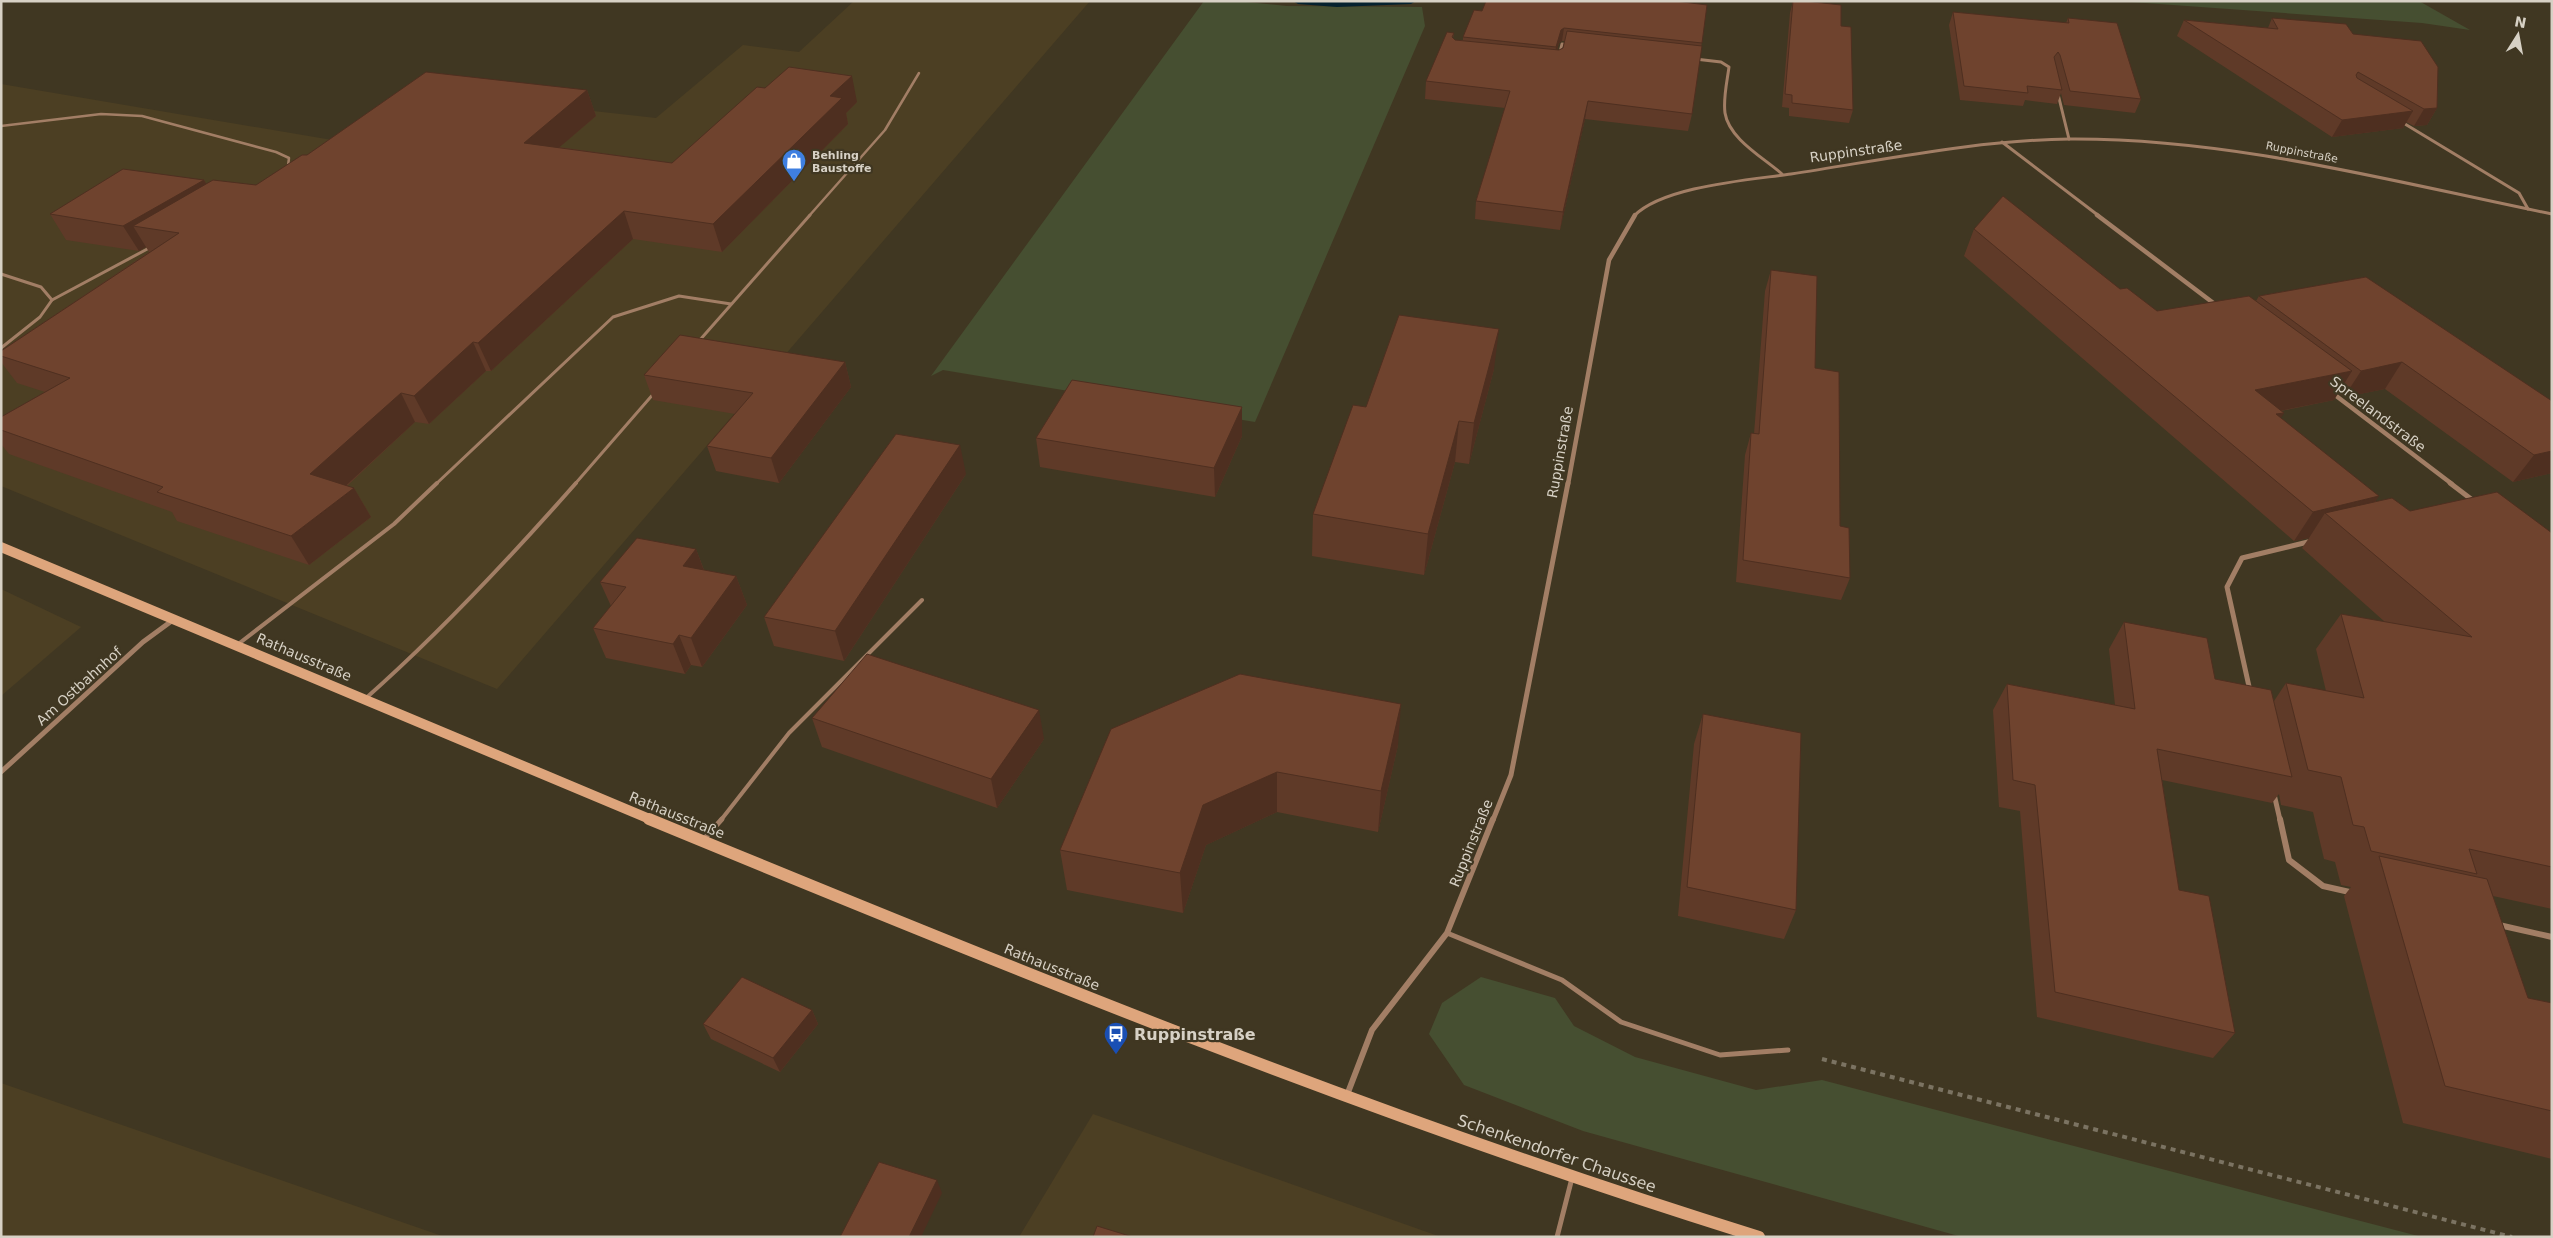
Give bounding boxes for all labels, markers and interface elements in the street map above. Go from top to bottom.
north arrow [2493,10,2543,60]
text: N [2513,13,2528,31]
street label: Ruppinstraße [1809,137,1903,165]
street label: Ruppinstraße [2265,139,2339,166]
shop icon: Behling Baustoffe [781,148,807,182]
place label: Behling Baustoffe [812,149,871,175]
street label: Spreelandstraße [2327,373,2429,455]
street label: Ruppinstraße [1544,405,1576,499]
street label: Rathausstraße [254,630,354,684]
street label: Am Ostbahnhof [33,643,126,728]
street label: Rathausstraße [627,789,727,841]
street label: Ruppinstraße [1446,797,1496,889]
street label: Rathausstraße [1002,941,1102,993]
bus stop icon: Ruppinstraße [1103,1021,1129,1055]
place label: Ruppinstraße [1134,1025,1256,1044]
street label: Schenkendorfer Chaussee [1455,1110,1659,1196]

